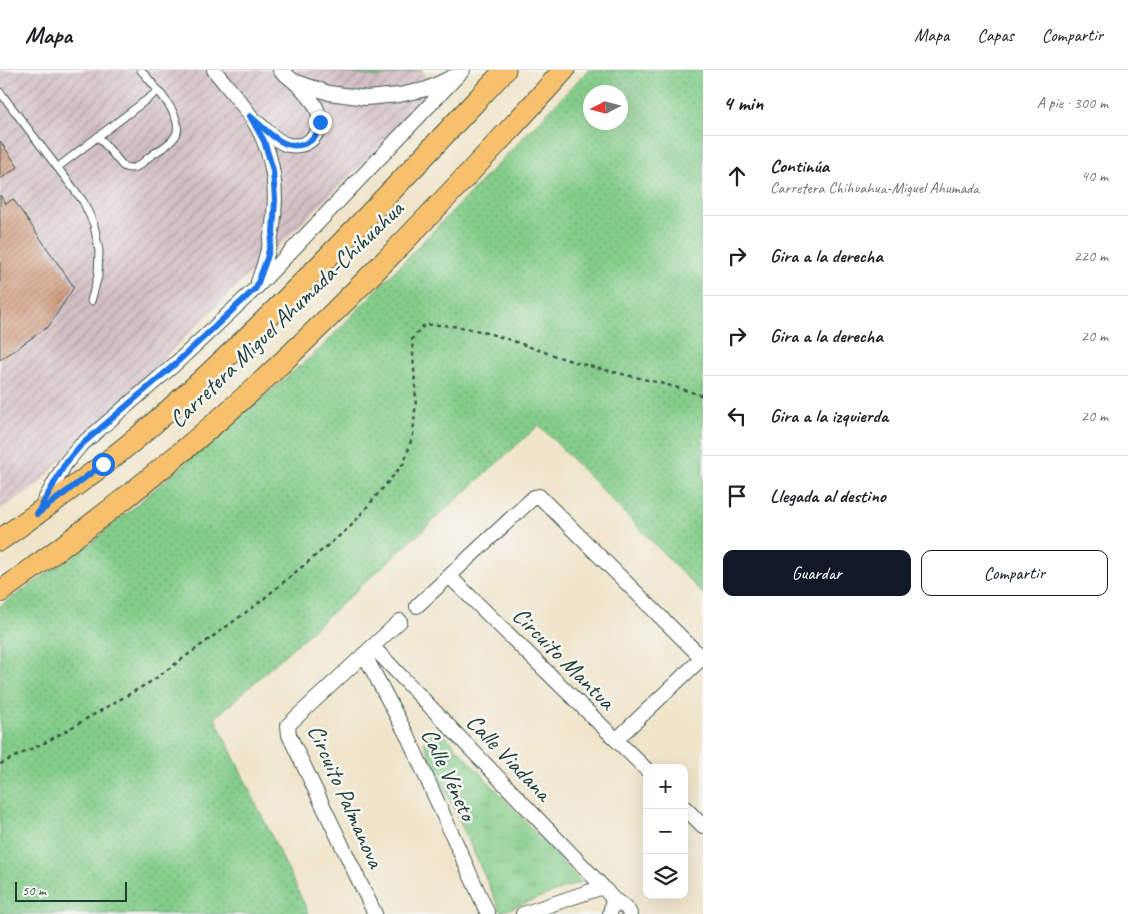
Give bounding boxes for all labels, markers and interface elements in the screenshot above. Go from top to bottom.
text: Mapa [25,20,72,50]
text: Mapa [914,24,949,46]
text: Capas [977,24,1014,46]
text: Compartir [1042,24,1103,46]
north arrow [583,85,628,130]
text: 4 min [723,90,763,116]
text: A pie · 300 m [1037,93,1108,113]
route end [309,111,332,134]
text: Continúa [770,154,829,178]
icon: ahead [723,162,751,190]
text: 40 m [1081,166,1108,186]
text: Carretera Chihuahua-Miguel Ahumada [770,178,979,198]
street label: Carretera Miguel Ahumada-Chihuahua [162,193,411,434]
icon: right [723,242,751,270]
text: Gira a la derecha [770,244,883,268]
text: 220 m [1074,246,1108,266]
icon: right [723,322,751,350]
text: Gira a la derecha [770,324,883,348]
text: 20 m [1081,326,1108,346]
icon: left [723,402,751,430]
text: Gira a la izquierda [770,404,888,428]
text: 20 m [1081,406,1108,426]
route start [92,453,115,476]
icon: arrive [723,482,751,510]
text: Llegada al destino [770,484,886,508]
button: Guardar [723,550,911,596]
button: Compartir [921,550,1108,596]
street label: Circuito Mantua [506,600,623,717]
street label: Calle Viadana [460,707,559,809]
street label: Circuito Palmanova [301,720,391,874]
street label: Calle Véneto [415,723,484,827]
map controls [643,764,688,899]
button: + [643,764,688,809]
button: − [643,809,688,854]
button: layers [643,854,688,899]
scale bar [15,879,128,902]
text: 50 m [22,882,46,899]

